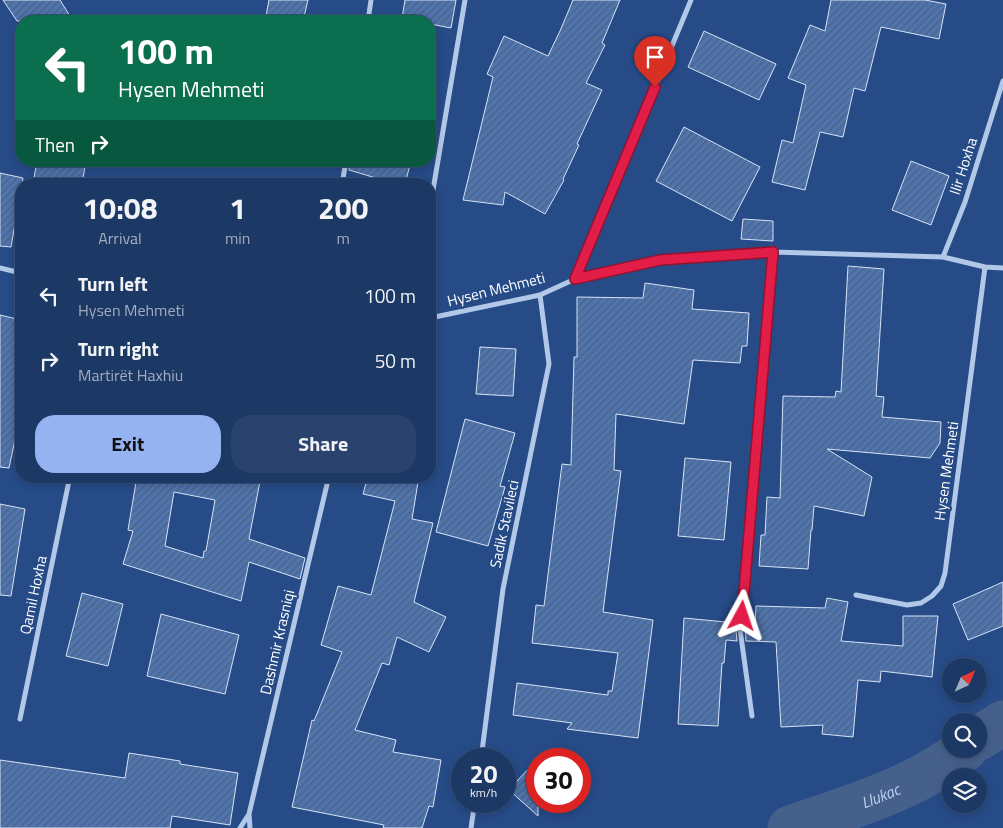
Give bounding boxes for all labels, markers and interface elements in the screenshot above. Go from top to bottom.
text: 100 m [118,24,214,78]
icon: left [35,35,100,100]
pin [634,36,676,87]
icon: arrive [641,43,669,71]
text: Hysen Mehmeti [118,72,265,106]
text: Then [35,130,75,159]
icon: right [85,130,113,158]
street label: Ilir Hoxha [943,134,983,198]
text: 10:08 [83,185,157,231]
text: 1 [229,185,246,231]
text: 200 [318,185,368,231]
text: Arrival [98,226,142,250]
text: min [225,226,250,250]
text: m [337,226,350,250]
street label: Hysen Mehmeti [445,266,547,312]
text: Turn left [78,269,148,298]
text: 100 m [364,281,416,310]
icon: left [35,282,63,310]
text: Hysen Mehmeti [78,298,185,322]
text: Turn right [78,334,159,363]
text: 50 m [375,346,416,375]
icon: right [35,347,63,375]
text: Martirët Haxhiu [78,363,183,387]
button: Exit [35,415,221,473]
button: Share [231,415,416,473]
street label: Hysen Mehmeti [928,420,964,522]
street label: Sadik Stavileci [483,478,525,570]
street label: Qamil Hoxha [13,553,53,637]
street label: Dashmir Krasniqi [254,587,300,697]
position arrow [715,589,767,641]
north arrow [942,658,988,702]
map controls [942,658,987,813]
button: search [942,713,987,758]
speed limit sign: 30 [526,748,591,813]
text: 20 [469,755,498,793]
button: layers [942,768,987,813]
water label: Llukac [858,777,905,814]
text: km/h [470,783,497,802]

